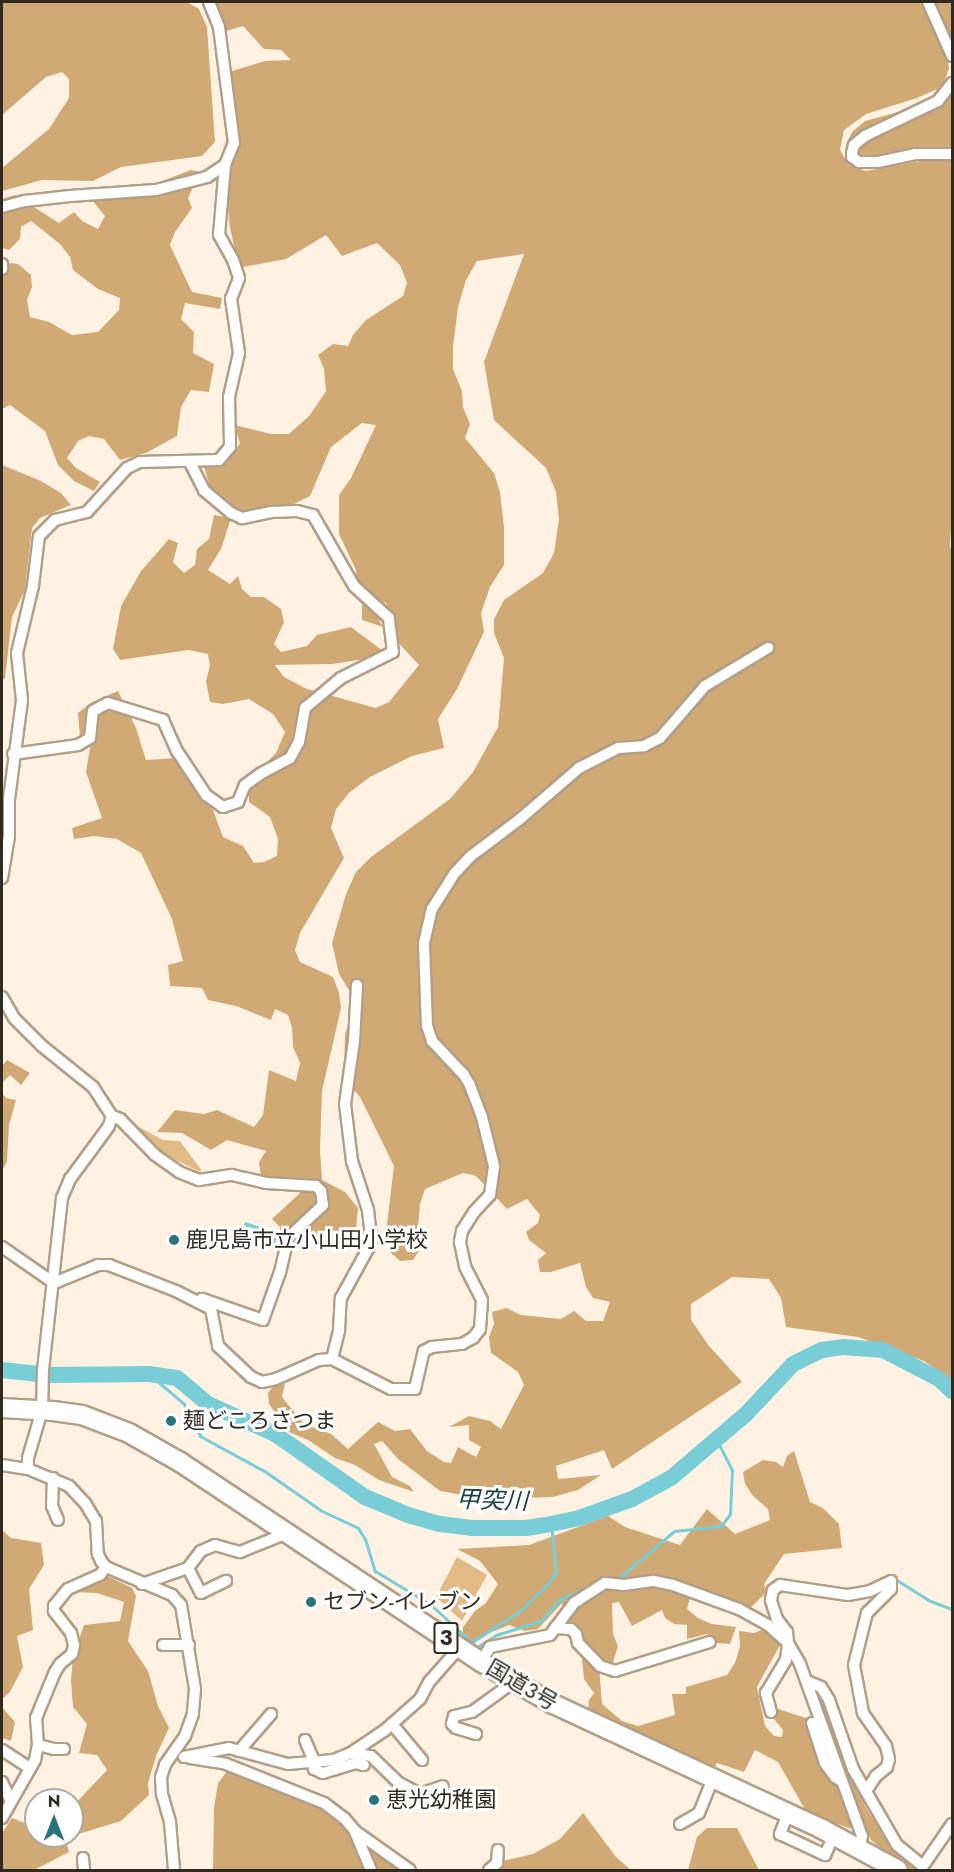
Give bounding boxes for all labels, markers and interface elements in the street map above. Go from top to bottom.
place label: 鹿児島市立小山田小学校 [186,1227,428,1253]
marker: 鹿児島市立小山田小学校 [167,1233,181,1247]
place label: 麺どころさつま [183,1408,337,1434]
marker: 麺どころさつま [164,1414,178,1428]
water label: 甲突川 [456,1484,528,1516]
place label: セブン-イレブン [323,1589,482,1615]
marker: セブン-イレブン [304,1595,318,1609]
road number: 3 [432,1620,460,1656]
street label: 国道3号 [482,1654,562,1716]
place label: 恵光幼稚園 [386,1787,496,1813]
north arrow [24,1788,84,1848]
text: N [48,1790,60,1813]
marker: 恵光幼稚園 [367,1793,381,1807]

